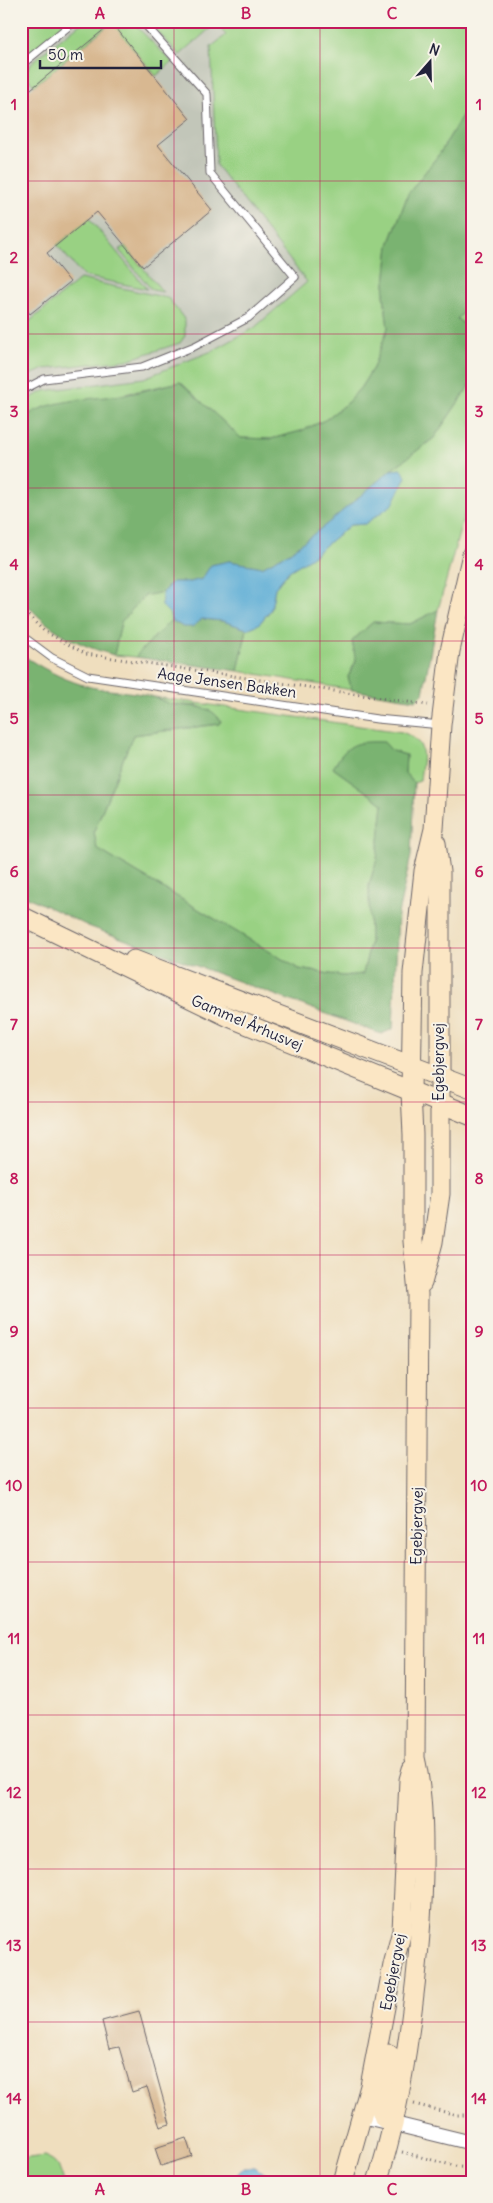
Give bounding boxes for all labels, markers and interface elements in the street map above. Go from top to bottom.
text: A [95,3,105,23]
text: B [241,3,252,23]
text: C [387,3,398,23]
scale bar [40,38,161,70]
north arrow [406,38,456,88]
text: N [427,40,442,60]
text: 50 m [48,45,83,64]
text: 1 [11,94,17,114]
text: 1 [476,94,482,114]
text: 2 [10,247,19,267]
text: 2 [475,247,484,267]
text: 3 [9,401,19,421]
text: 3 [474,401,484,421]
text: 4 [9,554,19,574]
text: 4 [474,554,484,574]
street label: Aage Jensen Bakken [156,663,298,702]
text: 5 [9,708,19,728]
text: 5 [474,708,484,728]
text: 6 [9,861,19,881]
text: 6 [474,861,484,881]
street label: Gammel Århusvej [189,990,306,1055]
text: 7 [10,1014,18,1034]
text: 7 [475,1014,483,1034]
street label: Egebjergvej [429,1023,448,1101]
text: 8 [9,1168,19,1188]
text: 8 [474,1168,484,1188]
text: 9 [9,1321,19,1341]
text: 9 [474,1321,484,1341]
text: 10 [6,1475,22,1495]
text: 10 [471,1475,487,1495]
street label: Egebjergvej [406,1487,427,1565]
text: 11 [8,1628,20,1648]
text: 11 [473,1628,485,1648]
text: 12 [6,1782,22,1802]
text: 12 [471,1782,487,1802]
street label: Egebjergvej [376,1932,409,2012]
text: 13 [6,1935,22,1955]
text: 13 [471,1935,487,1955]
text: 14 [6,2088,22,2108]
text: 14 [471,2088,487,2108]
text: A [95,2179,105,2199]
text: B [241,2179,252,2199]
text: C [387,2179,398,2199]

